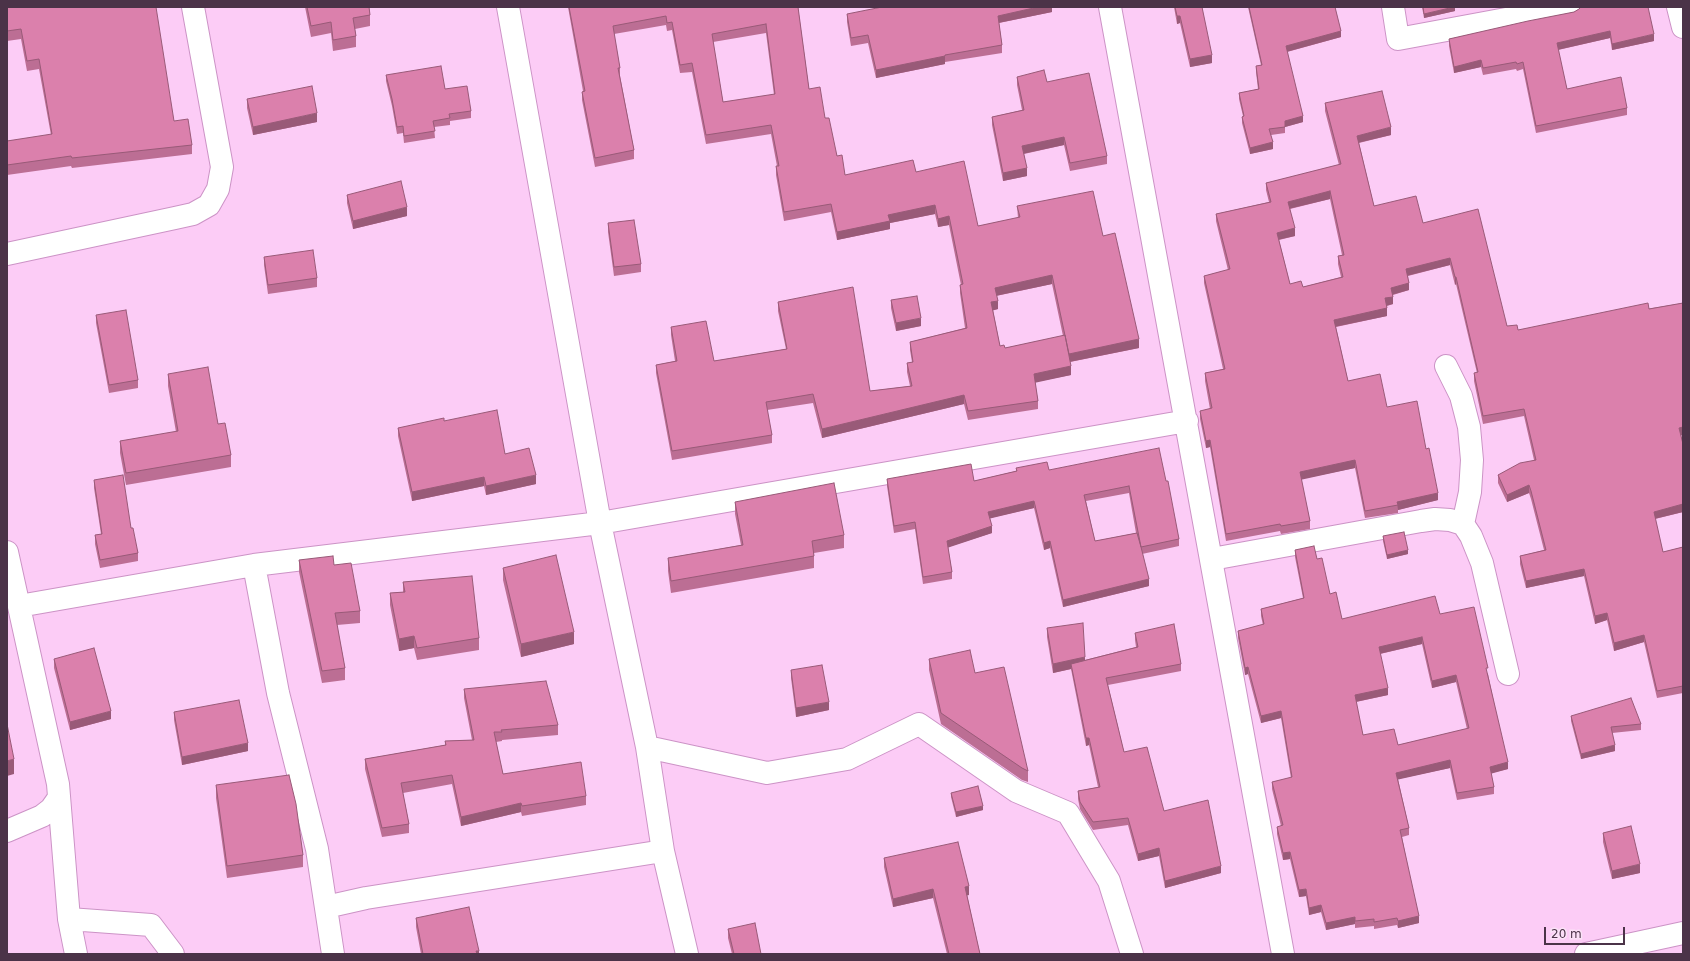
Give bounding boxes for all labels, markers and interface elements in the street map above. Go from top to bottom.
scale bar [1546,919,1627,945]
text: 20 m [1551,927,1582,941]

